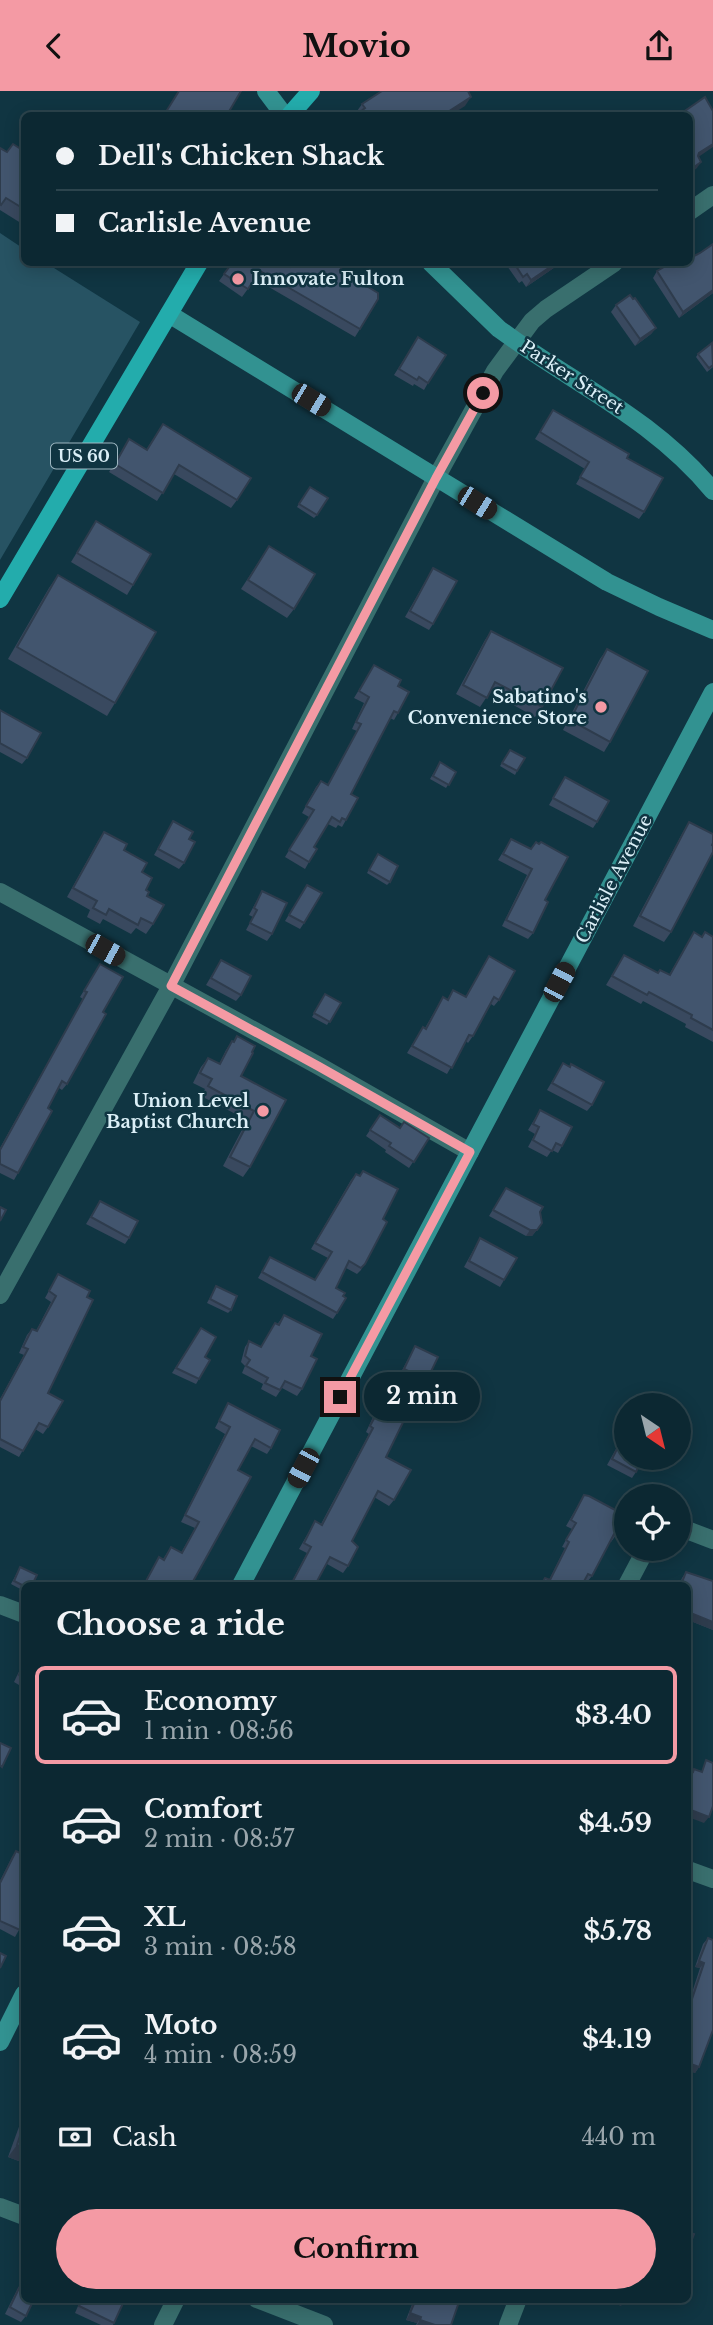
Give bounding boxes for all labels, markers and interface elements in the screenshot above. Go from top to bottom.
text: Movio [302,26,411,66]
icon: back [35,27,73,65]
icon: share [640,27,678,65]
text: Dell's Chicken Shack [98,140,384,172]
text: Carlisle Avenue [98,207,311,239]
place label: Innovate Fulton [252,268,404,290]
marker: Innovate Fulton [230,271,246,287]
street label: Parker Street [516,335,628,419]
route start [467,377,499,409]
car [288,380,335,420]
road number: US 60 [51,443,117,469]
car [454,483,501,523]
place label: Sabatino's Convenience Store [408,686,587,729]
marker: Sabatino's Convenience Store [593,699,609,715]
street label: Carlisle Avenue [571,811,657,947]
car [82,931,129,969]
car [540,959,579,1005]
place label: Union Level Baptist Church [106,1090,250,1133]
marker: Union Level Baptist Church [255,1103,271,1119]
callout: 2 min [364,1373,480,1421]
route end [324,1381,356,1413]
text: 2 min [386,1382,458,1410]
north arrow [614,1393,691,1470]
map controls [614,1393,691,1561]
car [284,1445,323,1491]
button: locate [614,1484,691,1561]
text: Choose a ride [56,1604,285,1644]
icon: car [60,1684,123,1747]
text: Economy [144,1685,277,1717]
text: $3.40 [575,1699,652,1731]
text: 1 min · 08:56 [144,1717,294,1745]
icon: car [60,1792,123,1855]
text: Comfort [144,1793,262,1825]
text: $4.59 [578,1807,652,1839]
text: 2 min · 08:57 [144,1825,294,1853]
icon: car [60,1900,123,1963]
text: XL [144,1901,186,1933]
text: $5.78 [583,1915,652,1947]
text: 3 min · 08:58 [144,1933,297,1961]
icon: car [60,2008,123,2071]
text: Moto [144,2009,217,2041]
text: $4.19 [582,2023,652,2055]
text: 4 min · 08:59 [144,2041,297,2069]
icon: cash [56,2118,94,2156]
text: Cash [112,2121,177,2153]
text: 440 m [581,2123,656,2151]
button: Confirm [56,2209,656,2289]

